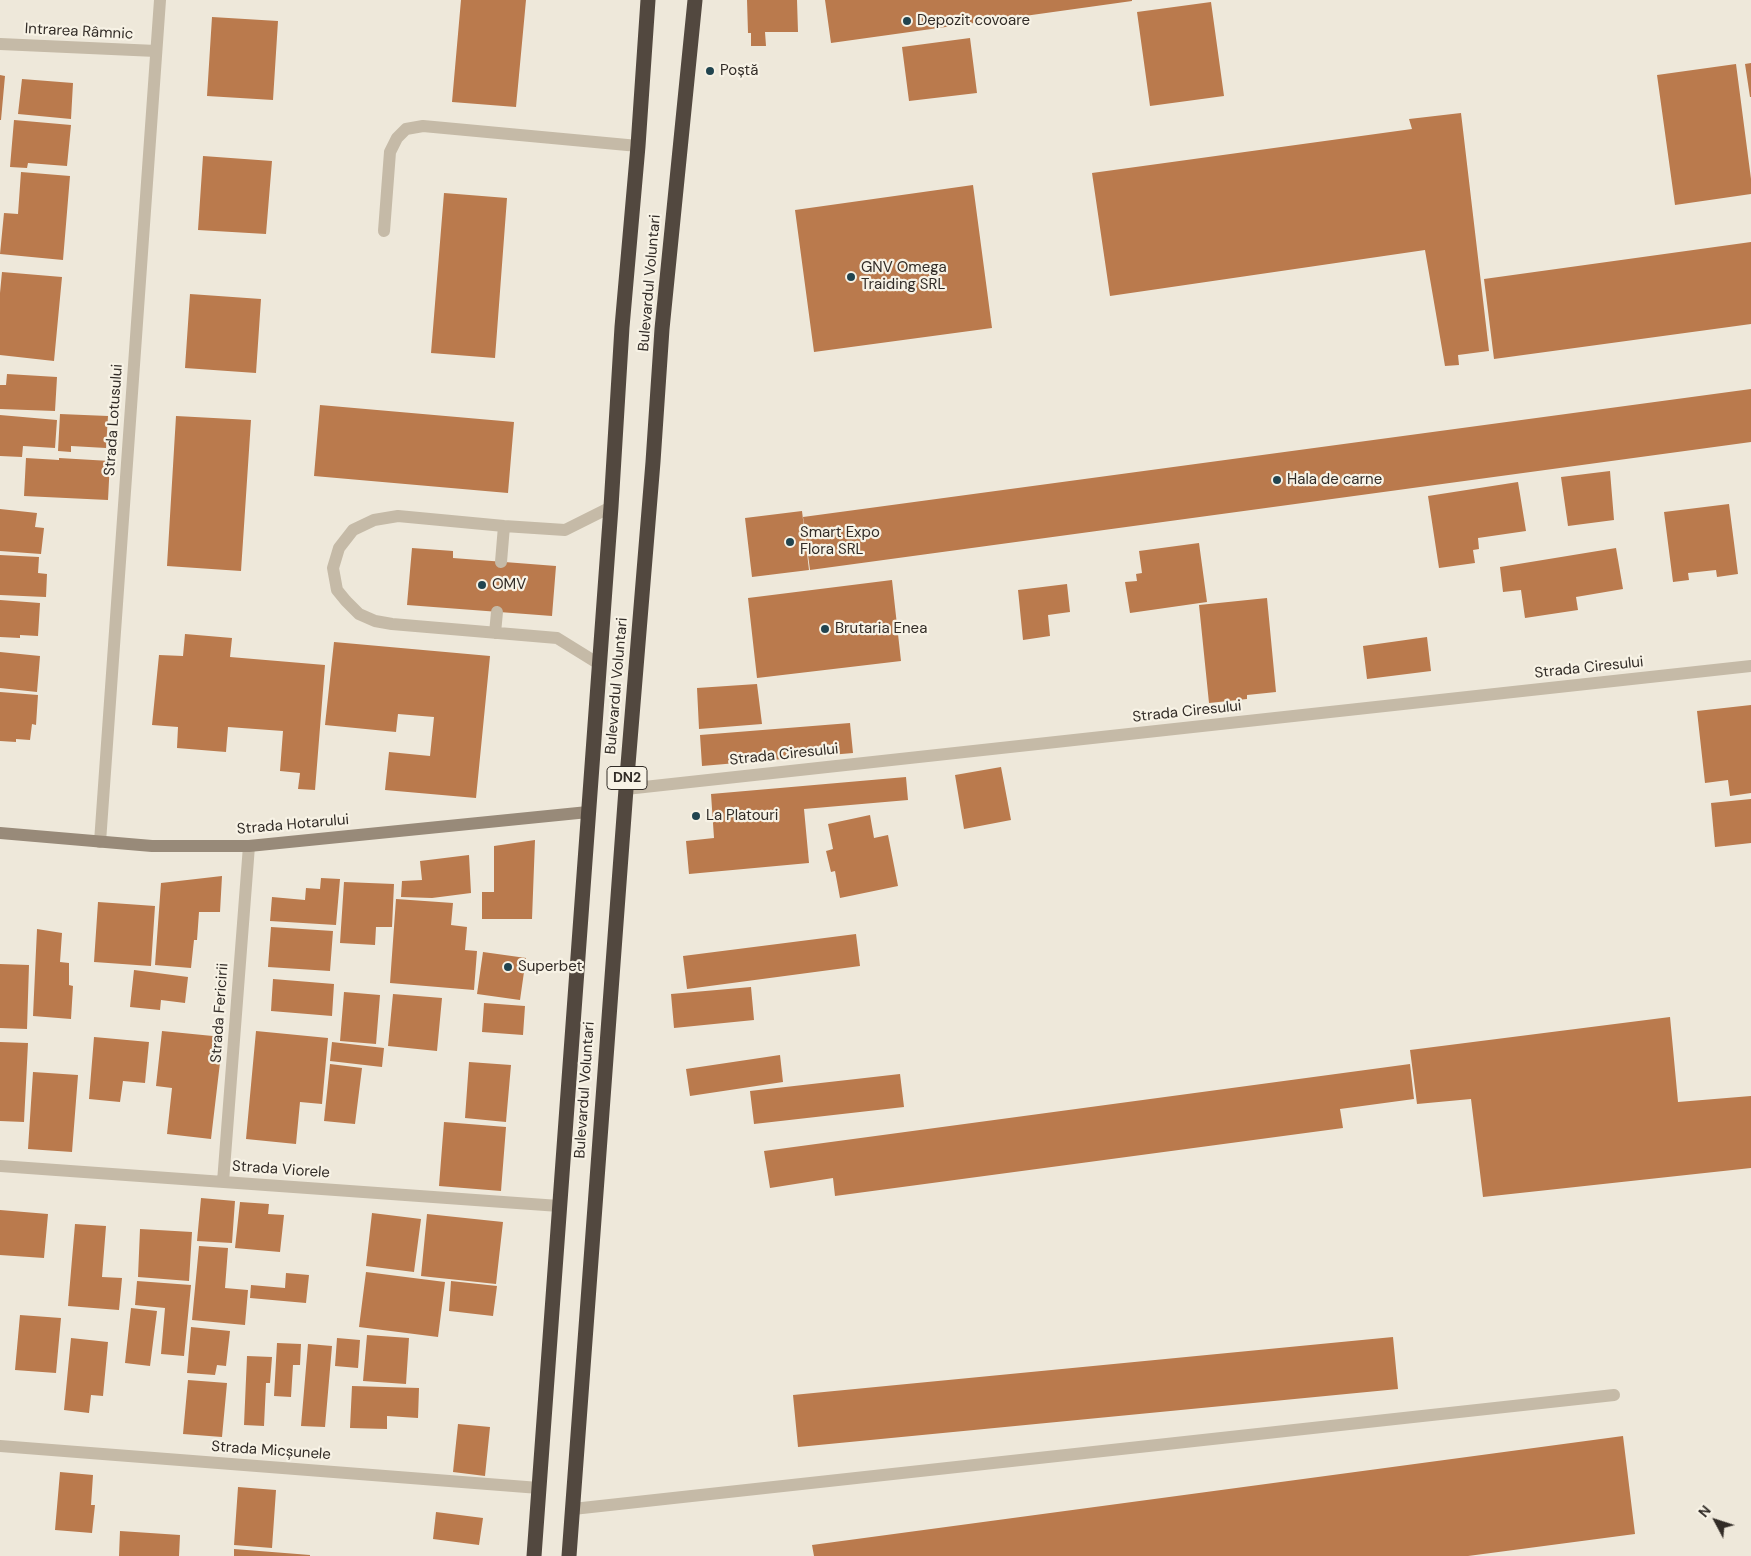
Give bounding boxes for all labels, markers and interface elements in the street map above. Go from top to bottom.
place label: Depozit covoare [917,12,1030,30]
marker: Depozit covoare [901,15,913,27]
street label: Intrarea Râmnic [24,20,134,44]
place label: Poștă [720,62,758,80]
marker: Poștă [704,65,716,77]
street label: Bulevardul Voluntari [635,214,665,352]
place label: GNV Omega Traiding SRL [861,259,947,294]
marker: GNV Omega Traiding SRL [845,271,857,283]
street label: Strada Lotusului [101,363,127,477]
place label: Hala de carne [1287,471,1382,489]
marker: Hala de carne [1271,474,1283,486]
place label: Smart Expo Flora SRL [800,524,880,559]
marker: Smart Expo Flora SRL [784,536,796,548]
place label: OMV [492,576,526,594]
marker: OMV [476,579,488,591]
street label: Bulevardul Voluntari [602,617,632,755]
place label: Brutaria Enea [835,620,927,638]
marker: Brutaria Enea [819,623,831,635]
street label: Strada Ciresului [1534,653,1644,683]
street label: Strada Ciresului [1132,697,1242,727]
street label: Strada Ciresului [729,740,839,770]
road number: DN2 [607,766,647,790]
place label: La Platouri [706,807,778,825]
marker: La Platouri [690,810,702,822]
street label: Strada Hotarului [236,811,350,839]
place label: Superbet [518,958,582,976]
marker: Superbet [502,961,514,973]
street label: Strada Fericirii [208,962,232,1064]
street label: Bulevardul Voluntari [571,1021,599,1159]
street label: Strada Viorele [231,1158,331,1182]
street label: Strada Micșunele [211,1438,331,1464]
north arrow [1691,1496,1741,1546]
text: N [1694,1502,1715,1521]

